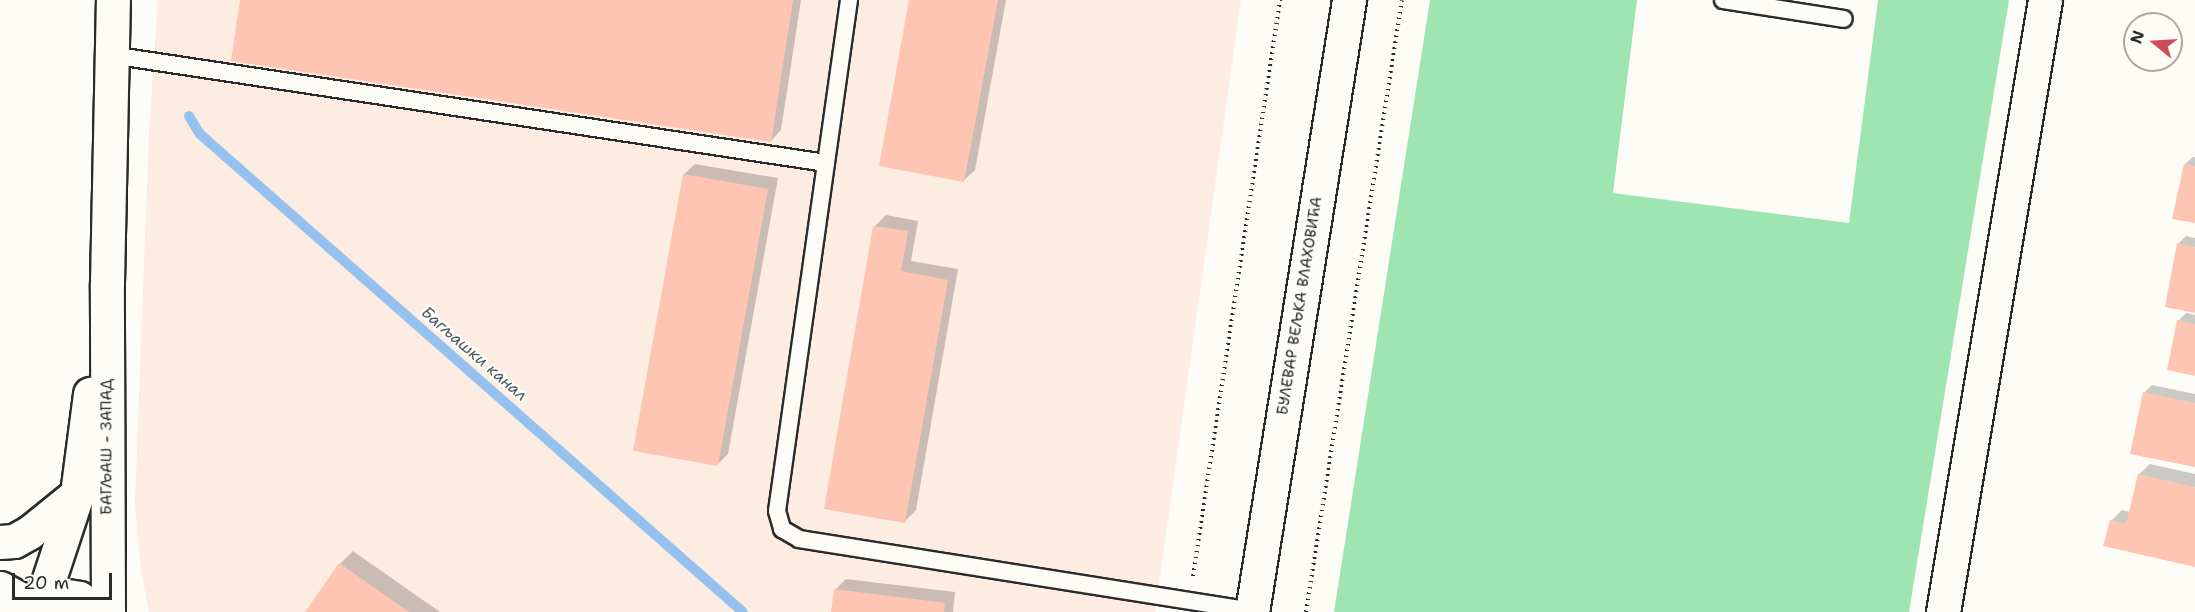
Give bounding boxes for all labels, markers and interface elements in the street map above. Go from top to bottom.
north arrow [2123,12,2183,72]
text: N [2125,28,2149,46]
street label: БУЛЕВАР ВЕЉКА ВЛАХОВИЋА [1274,195,1326,417]
water label: Багљашки канал [417,303,531,405]
street label: БАГЉАШ - ЗАПАД [98,379,116,515]
scale bar [15,561,116,599]
text: 20 m [23,571,69,595]

